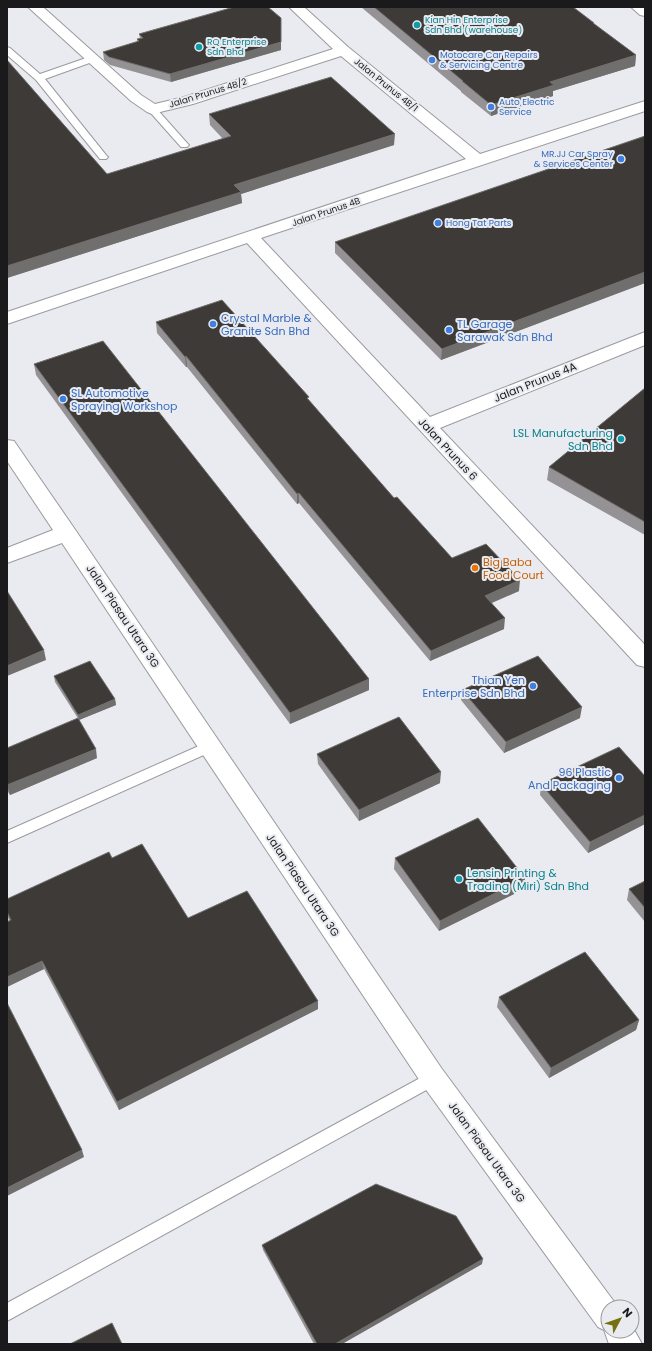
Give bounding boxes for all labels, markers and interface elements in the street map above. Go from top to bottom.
place label: Kian Hin Enterprise Sdn Bhd (warehouse) [425,14,522,36]
marker: Kian Hin Enterprise Sdn Bhd (warehouse) [412,20,422,30]
place label: RQ Enterprise Sdn Bhd [207,36,267,58]
marker: RQ Enterprise Sdn Bhd [194,42,204,52]
place label: Motocare Car Repairs & Servicing Centre [440,49,538,71]
marker: Motocare Car Repairs & Servicing Centre [427,55,437,65]
street label: Jalan Prunus 4B/1 [352,56,420,114]
street label: Jalan Prunus 4B/2 [168,75,248,111]
place label: Auto Electric Service [499,96,555,118]
marker: Auto Electric Service [486,102,496,112]
place label: MR.JJ Car Spray & Services Center [534,148,614,170]
marker: MR.JJ Car Spray & Services Center [616,154,626,164]
street label: Jalan Prunus 4B [290,195,362,229]
place label: Hong Tat Parts [446,217,512,229]
marker: Hong Tat Parts [433,218,443,228]
place label: Crystal Marble & Granite Sdn Bhd [221,310,313,339]
place label: TL Garage Sarawak Sdn Bhd [457,316,553,345]
marker: Crystal Marble & Granite Sdn Bhd [208,319,218,329]
marker: TL Garage Sarawak Sdn Bhd [444,325,454,335]
street label: Jalan Prunus 4A [491,358,579,406]
place label: SL Automotive Spraying Workshop [71,385,178,414]
marker: SL Automotive Spraying Workshop [58,394,68,404]
street label: Jalan Prunus 6 [415,414,481,484]
place label: LSL Manufacturing Sdn Bhd [513,425,613,454]
marker: LSL Manufacturing Sdn Bhd [616,434,626,444]
place label: Big Baba Food Court [483,554,544,583]
street label: Jalan Piasau Utara 3G [82,561,164,671]
marker: Big Baba Food Court [470,563,480,573]
place label: Thian Yen Enterprise Sdn Bhd [423,672,525,701]
marker: Thian Yen Enterprise Sdn Bhd [528,681,538,691]
place label: 96 Plastic And Packaging [528,764,611,793]
marker: 96 Plastic And Packaging [614,773,624,783]
street label: Jalan Piasau Utara 3G [262,830,344,940]
place label: Lensin Printing & Trading (Miri) Sdn Bhd [467,865,589,894]
marker: Lensin Printing & Trading (Miri) Sdn Bhd [454,874,464,884]
street label: Jalan Piasau Utara 3G [445,1098,529,1206]
north arrow [600,1299,640,1339]
text: N [619,1304,636,1321]

